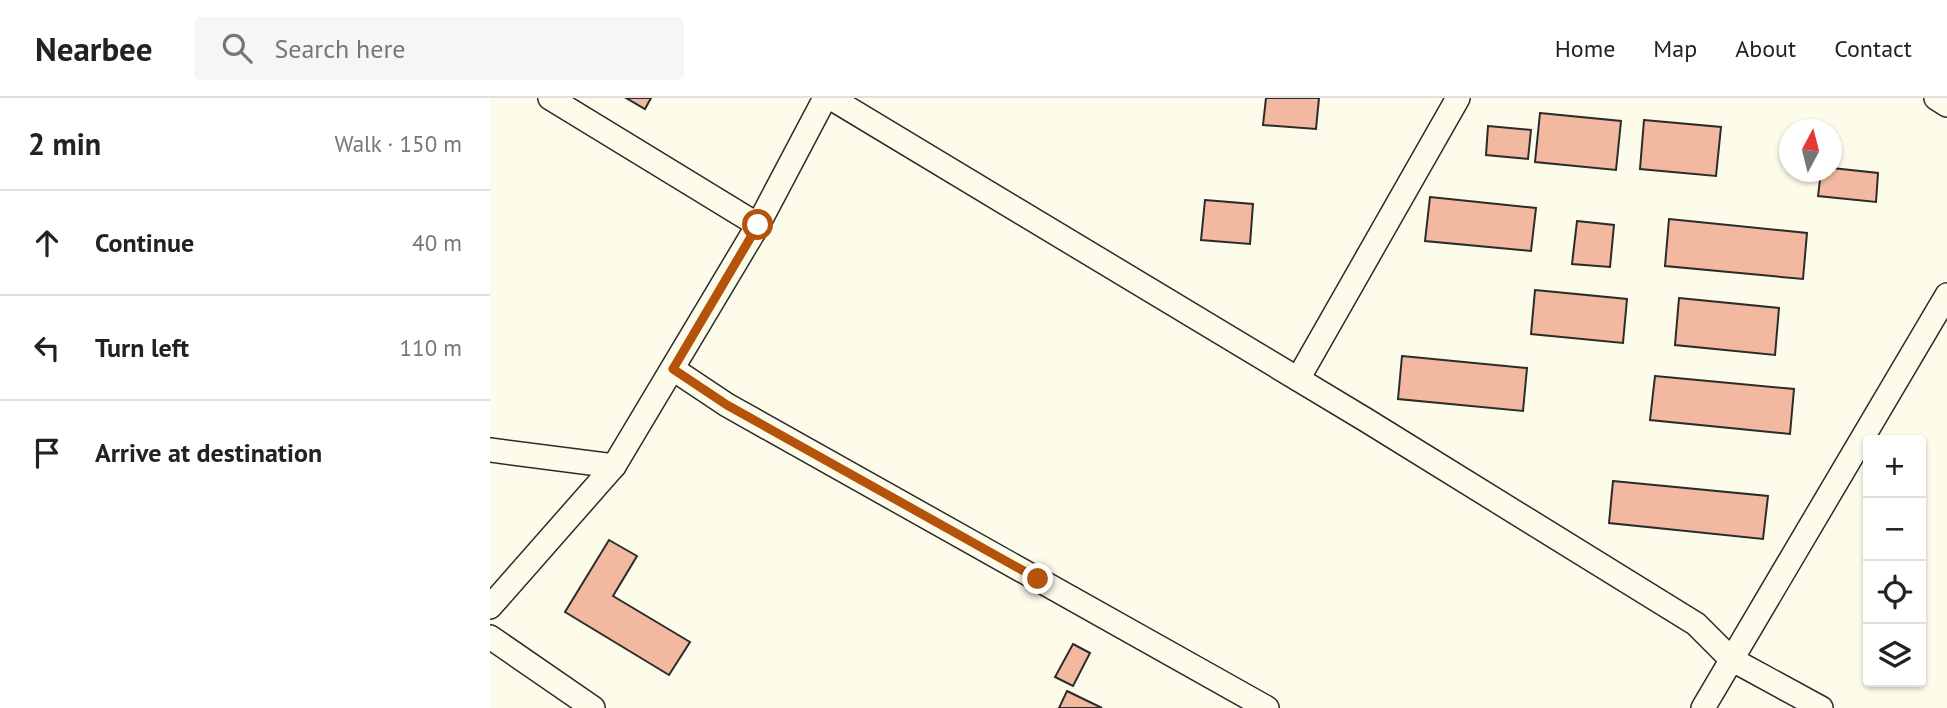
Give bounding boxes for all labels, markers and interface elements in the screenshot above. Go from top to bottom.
search box [194,17,684,80]
text: Nearbee [35,27,152,70]
icon: search [218,29,256,67]
text: Search here [274,32,406,65]
text: Home [1555,33,1615,64]
text: Map [1653,33,1697,64]
text: About [1735,33,1796,64]
text: Contact [1834,33,1912,64]
north arrow [1779,119,1842,182]
text: 2 min [28,124,101,163]
text: Walk · 150 m [335,129,462,158]
route start [742,209,773,240]
icon: ahead [28,224,66,262]
text: Continue [95,226,194,259]
text: 40 m [412,228,462,257]
icon: left [28,329,66,367]
text: Turn left [95,331,189,364]
text: 110 m [400,333,462,362]
icon: arrive [28,434,66,472]
map controls [1863,435,1926,687]
button: + [1863,435,1926,498]
text: Arrive at destination [95,436,322,469]
button: − [1863,498,1926,561]
button: locate [1863,561,1926,624]
route end [1022,563,1053,594]
button: layers [1863,624,1926,687]

